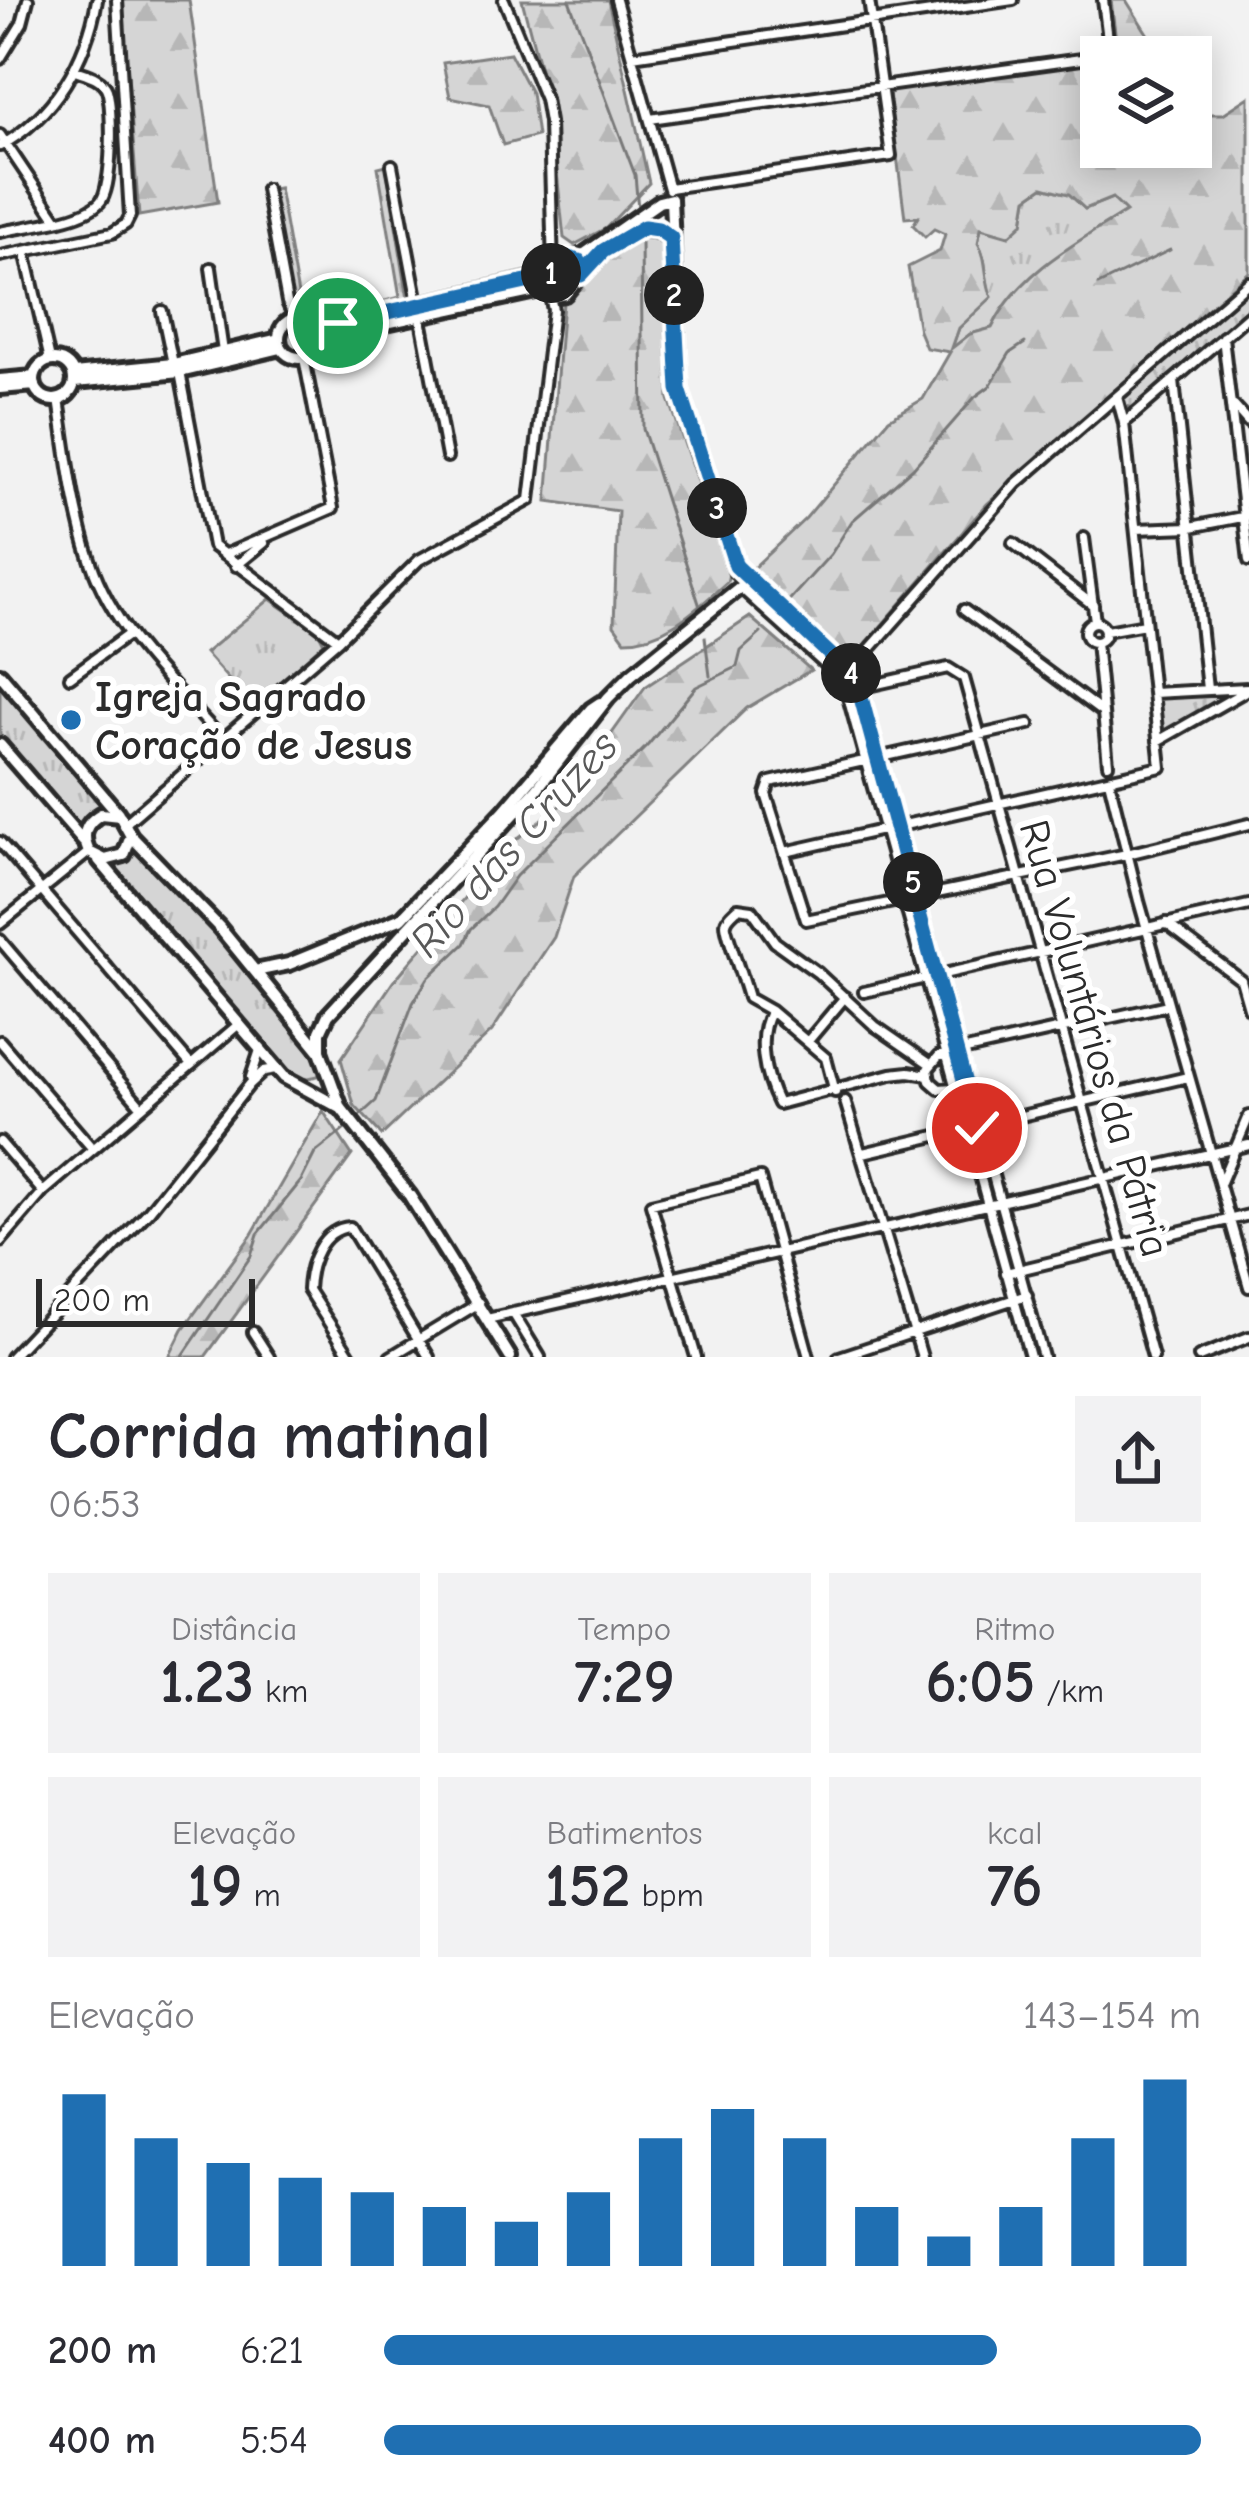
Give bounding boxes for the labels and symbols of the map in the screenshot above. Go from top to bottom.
pin: 1 [521,243,581,303]
pin: 2 [644,265,704,325]
pin [287,272,389,374]
pin: 3 [687,478,747,538]
pin: 4 [821,643,881,703]
place label: Igreja Sagrado Coração de Jesus [95,673,412,770]
marker: Igreja Sagrado Coração de Jesus [58,707,84,733]
water label: Rio das Cruzes [399,720,629,967]
street label: Rua Voluntários da Pátria [1009,815,1180,1262]
pin: 5 [883,852,943,912]
pin [926,1077,1028,1179]
scale bar [36,1273,255,1326]

